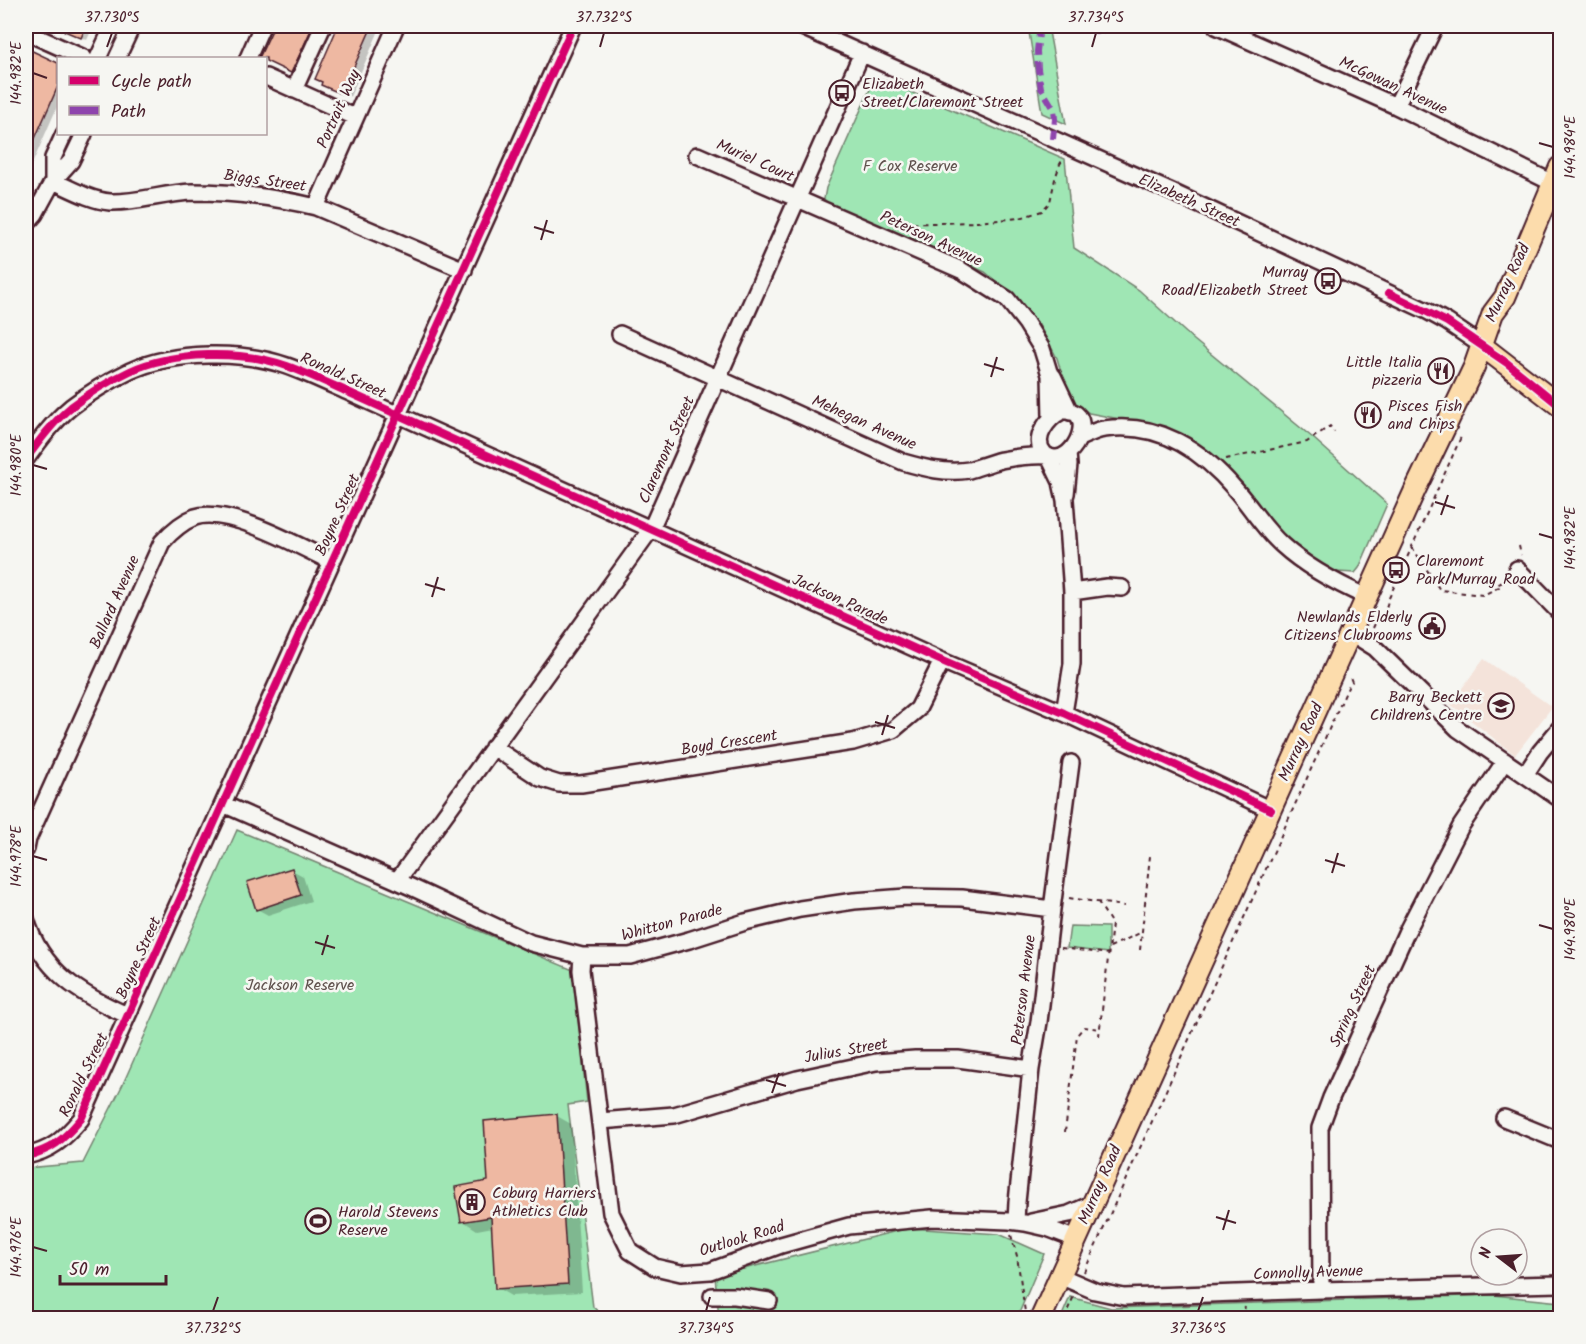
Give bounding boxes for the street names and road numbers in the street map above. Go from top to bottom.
street label: McGowan Avenue [1335,50,1451,122]
street label: Portrait Way [310,65,368,153]
street label: Muriel Court [712,133,799,190]
street label: Biggs Street [222,163,309,199]
street label: Elizabeth Street [1134,167,1245,235]
street label: Peterson Avenue [876,204,986,274]
street label: Murray Road [1479,239,1538,327]
street label: Ronald Street [296,346,391,406]
street label: Mehegan Avenue [807,389,921,457]
street label: Claremont Street [632,392,702,508]
street label: Boyne Street [309,469,368,560]
street label: Ballard Avenue [83,551,147,653]
street label: Jackson Parade [788,568,892,632]
street label: Murray Road [1272,698,1331,786]
street label: Boyd Crescent [679,723,780,763]
street label: Whitton Parade [619,898,725,948]
street label: Boyne Street [110,912,169,1003]
street label: Peterson Avenue [1005,934,1043,1046]
street label: Spring Street [1323,960,1383,1051]
street label: Ronald Street [53,1028,116,1122]
street label: Julius Street [802,1031,891,1071]
street label: Murray Road [1071,1140,1129,1229]
street label: Outlook Road [696,1214,789,1264]
street label: Connolly Avenue [1253,1259,1363,1287]

